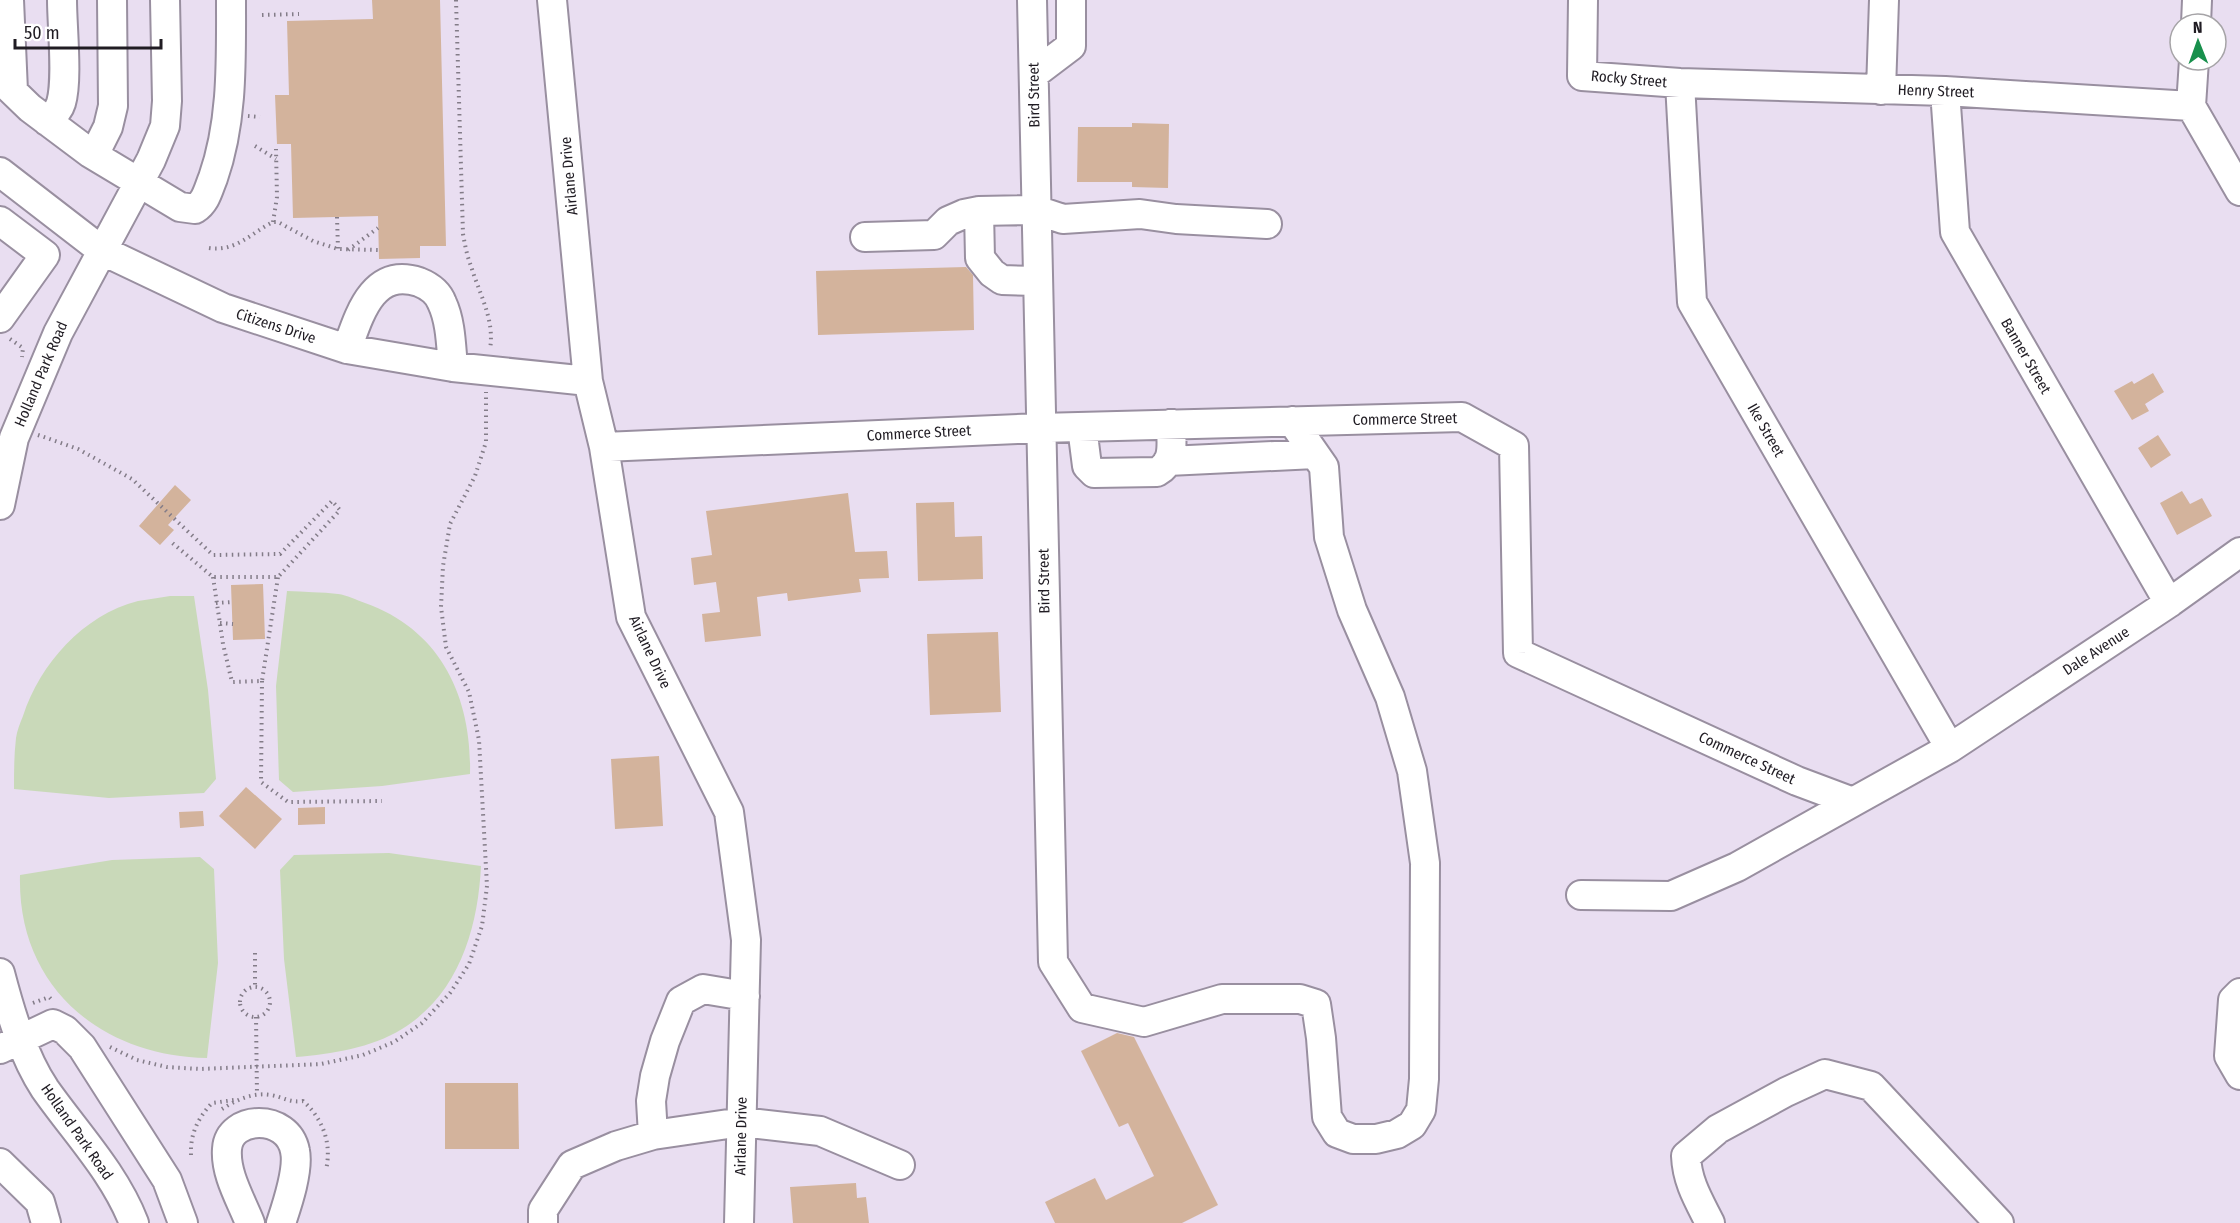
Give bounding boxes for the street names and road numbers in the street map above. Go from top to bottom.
street label: Bird Street [1024,62,1044,128]
street label: Rocky Street [1590,67,1668,91]
street label: Henry Street [1897,81,1975,101]
street label: Airlane Drive [557,136,581,216]
street label: Citizens Drive [234,305,318,347]
street label: Banner Street [1997,315,2055,397]
street label: Holland Park Road [11,319,71,429]
street label: Ike Street [1744,400,1788,460]
street label: Commerce Street [1353,409,1457,429]
street label: Commerce Street [866,421,972,445]
street label: Bird Street [1034,548,1054,614]
street label: Airlane Drive [625,613,675,691]
street label: Dale Avenue [2059,623,2133,679]
street label: Commerce Street [1696,728,1798,788]
street label: Holland Park Road [37,1081,117,1183]
street label: Airlane Drive [731,1096,751,1176]

